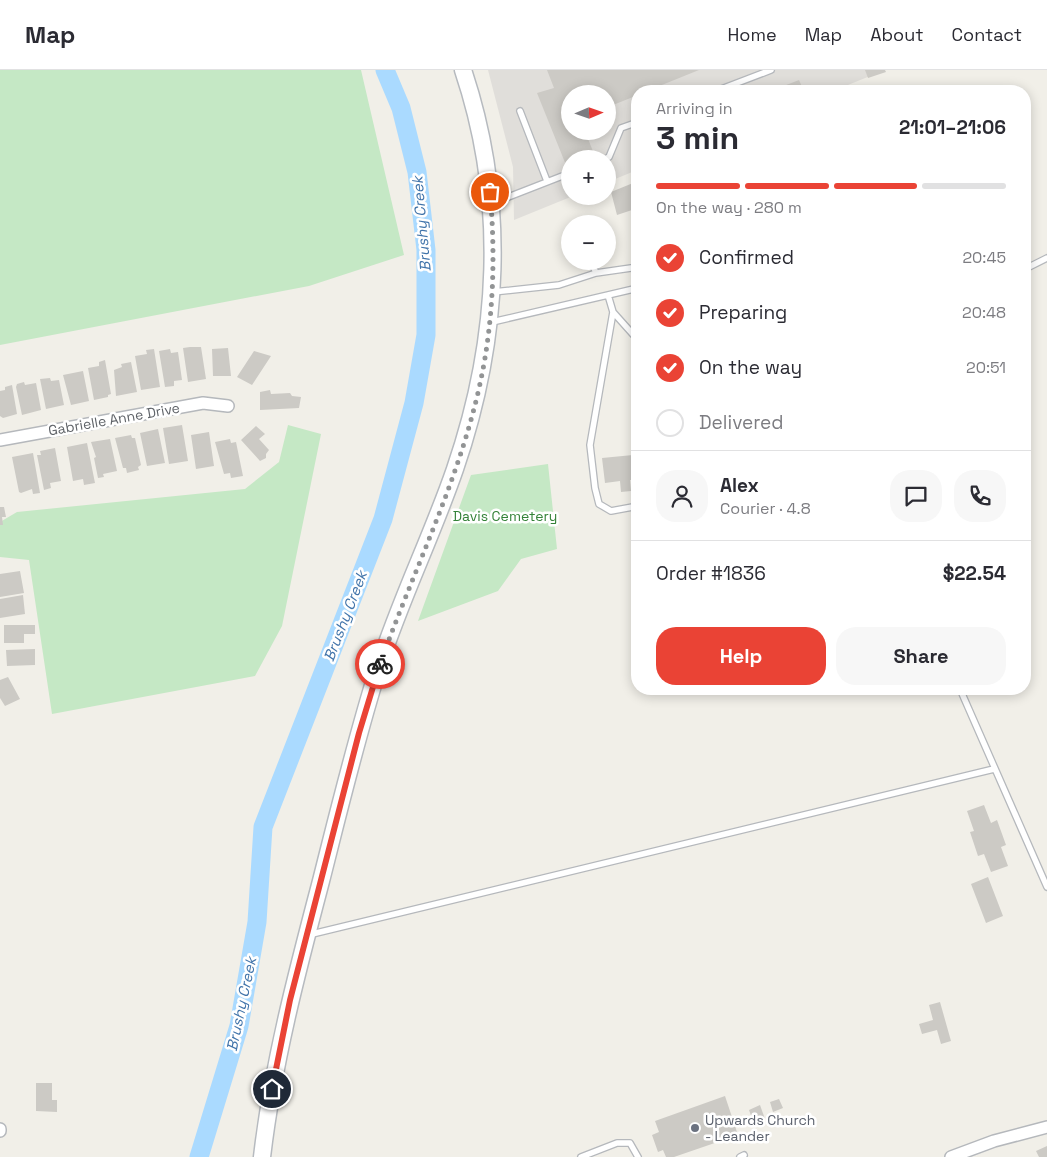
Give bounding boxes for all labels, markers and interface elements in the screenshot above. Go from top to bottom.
text: Map [25,19,75,50]
text: Home [728,23,777,46]
text: Map [805,23,842,46]
text: About [870,23,924,46]
text: Contact [952,23,1022,46]
north arrow [561,85,616,140]
map controls [561,85,616,270]
text: Arriving in [656,98,733,119]
text: 21:01–21:06 [899,115,1006,140]
text: 3 min [656,118,739,158]
button: + [561,150,616,205]
pin [469,171,511,213]
water label: Brushy Creek [407,174,435,272]
icon: bag [476,178,504,206]
text: On the way · 280 m [656,197,802,218]
button: − [561,215,616,270]
icon: check [656,244,684,272]
text: Confirmed [699,245,794,270]
text: 20:45 [962,247,1006,268]
icon: check [656,299,684,327]
text: Preparing [699,300,787,325]
text: 20:48 [962,302,1006,323]
icon: check [656,354,684,382]
text: On the way [699,355,802,380]
text: 20:51 [966,357,1006,378]
street label: Gabrielle Anne Drive [47,399,181,439]
text: Delivered [699,410,784,435]
button: person [656,470,708,522]
button: chat [890,470,942,522]
button: phone [954,470,1006,522]
text: Alex [720,473,759,498]
text: Courier · 4.8 [720,498,811,519]
park label: Davis Cemetery [453,507,557,525]
text: Order #1836 [656,561,766,586]
text: $22.54 [943,561,1006,586]
water label: Brushy Creek [319,566,372,664]
button: Help [656,627,826,685]
button: Share [836,627,1006,685]
courier [355,639,405,689]
icon: bike [366,650,394,678]
water label: Brushy Creek [222,953,261,1053]
pin [251,1068,293,1110]
icon: home [258,1075,286,1103]
place label: Upwards Church - Leander [705,1111,815,1145]
marker: Upwards Church - Leander [689,1122,701,1134]

